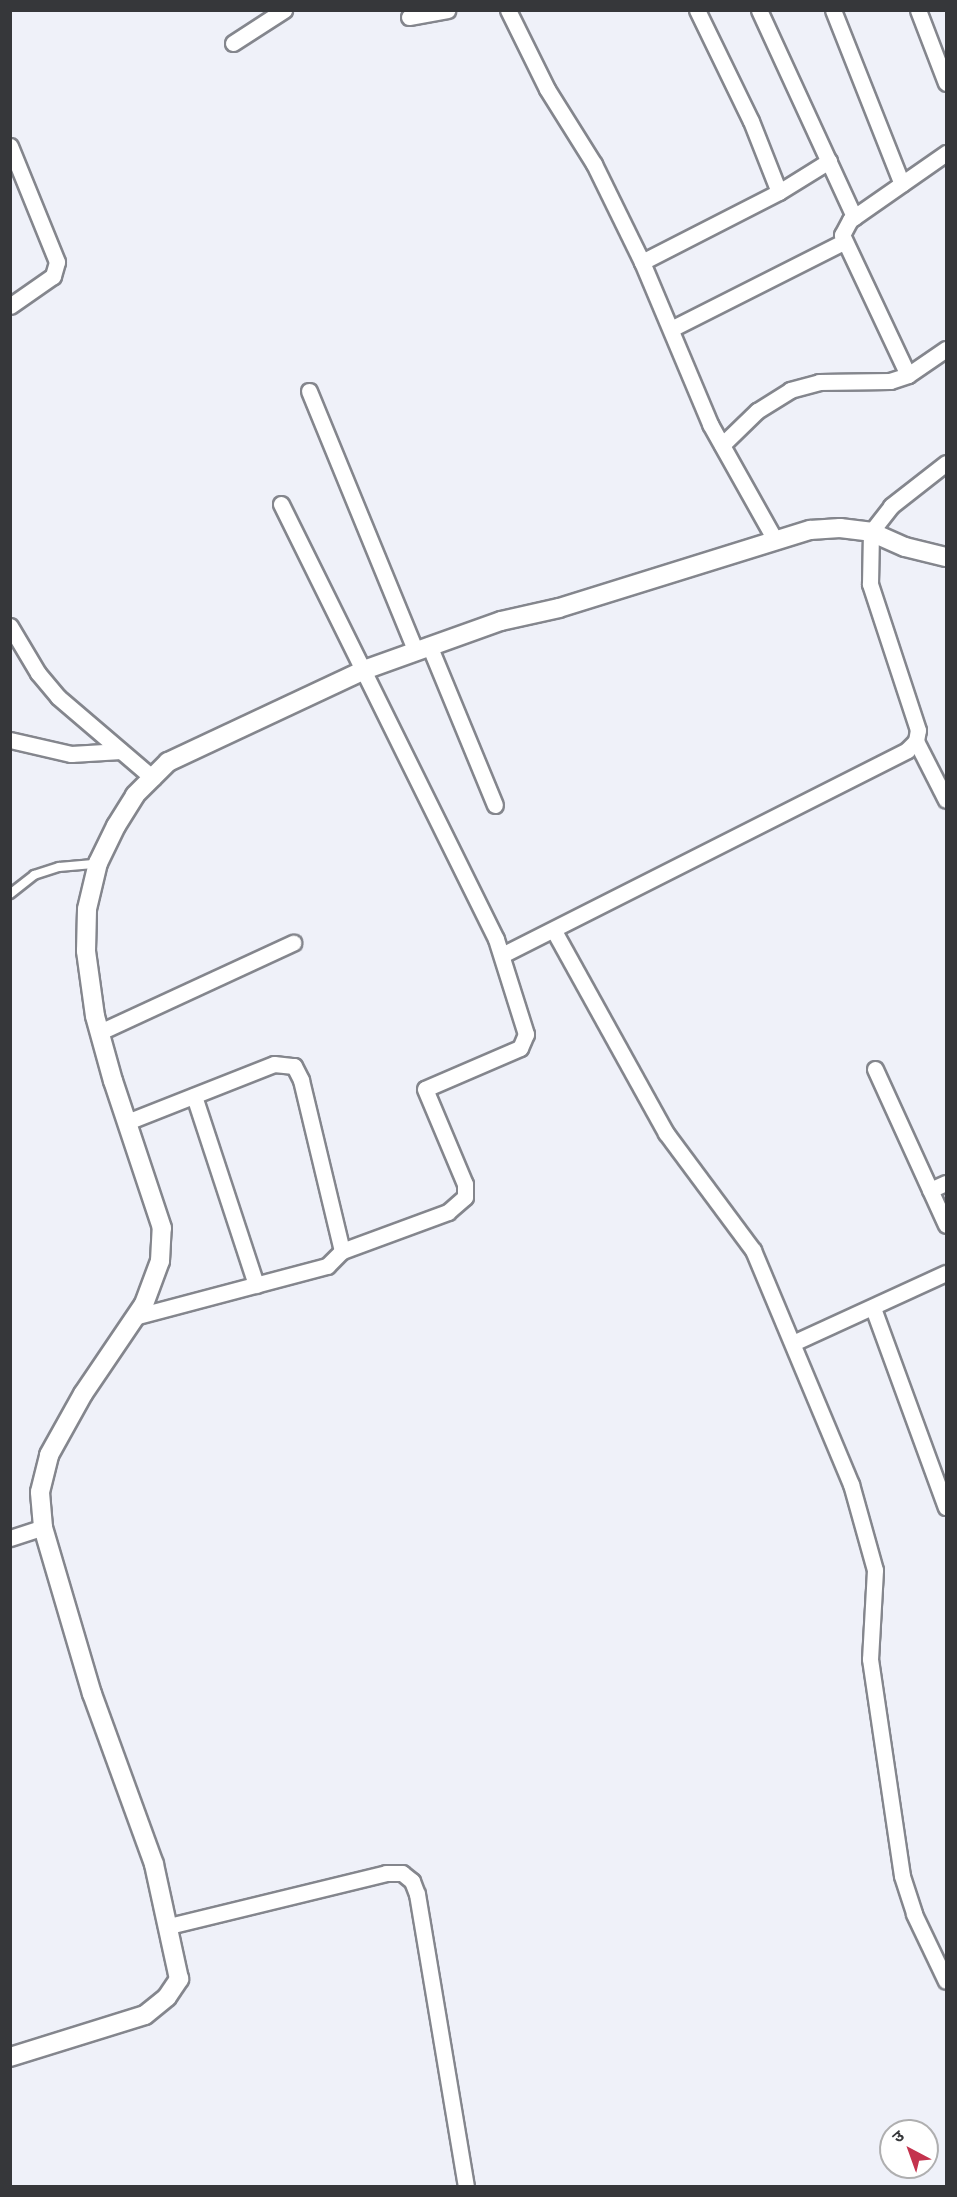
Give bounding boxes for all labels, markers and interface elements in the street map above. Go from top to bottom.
north arrow [879,2119,939,2179]
text: उ [888,2126,908,2147]

